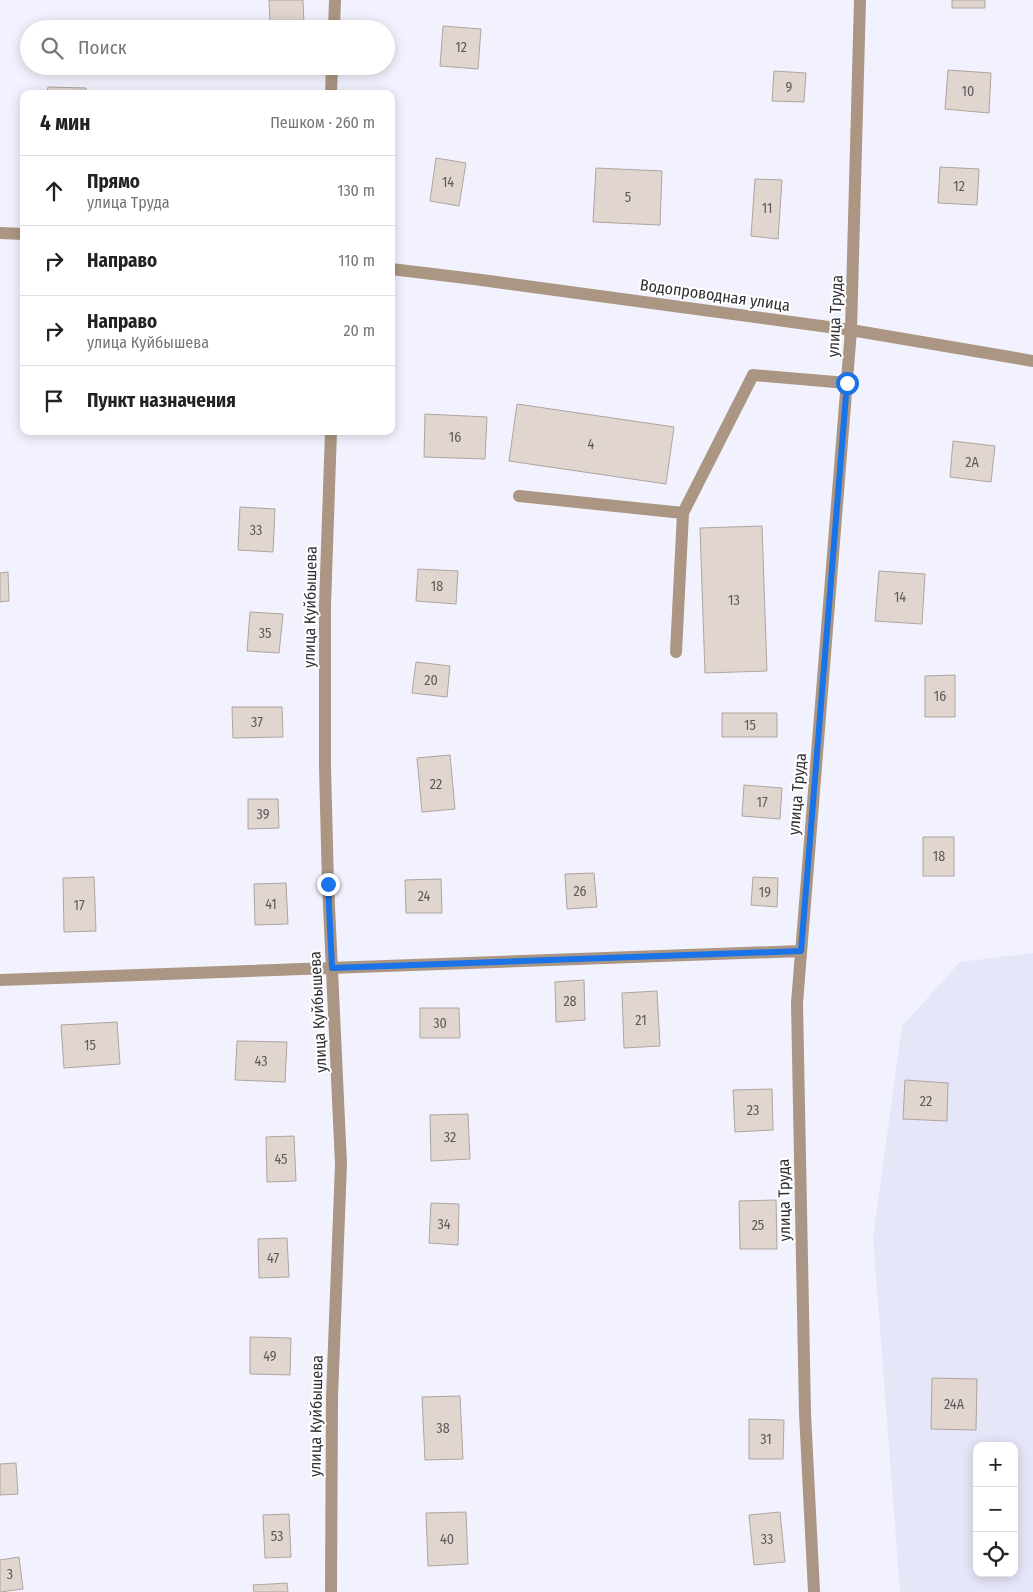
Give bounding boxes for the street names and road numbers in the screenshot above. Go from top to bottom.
street label: улица Труда [823,274,847,358]
street label: Водопроводная улица [639,275,791,315]
street label: улица Куйбышева [299,546,321,668]
street label: улица Труда [784,752,810,836]
street label: улица Куйбышева [305,950,331,1073]
street label: улица Труда [774,1158,794,1241]
street label: улица Куйбышева [305,1355,327,1477]

